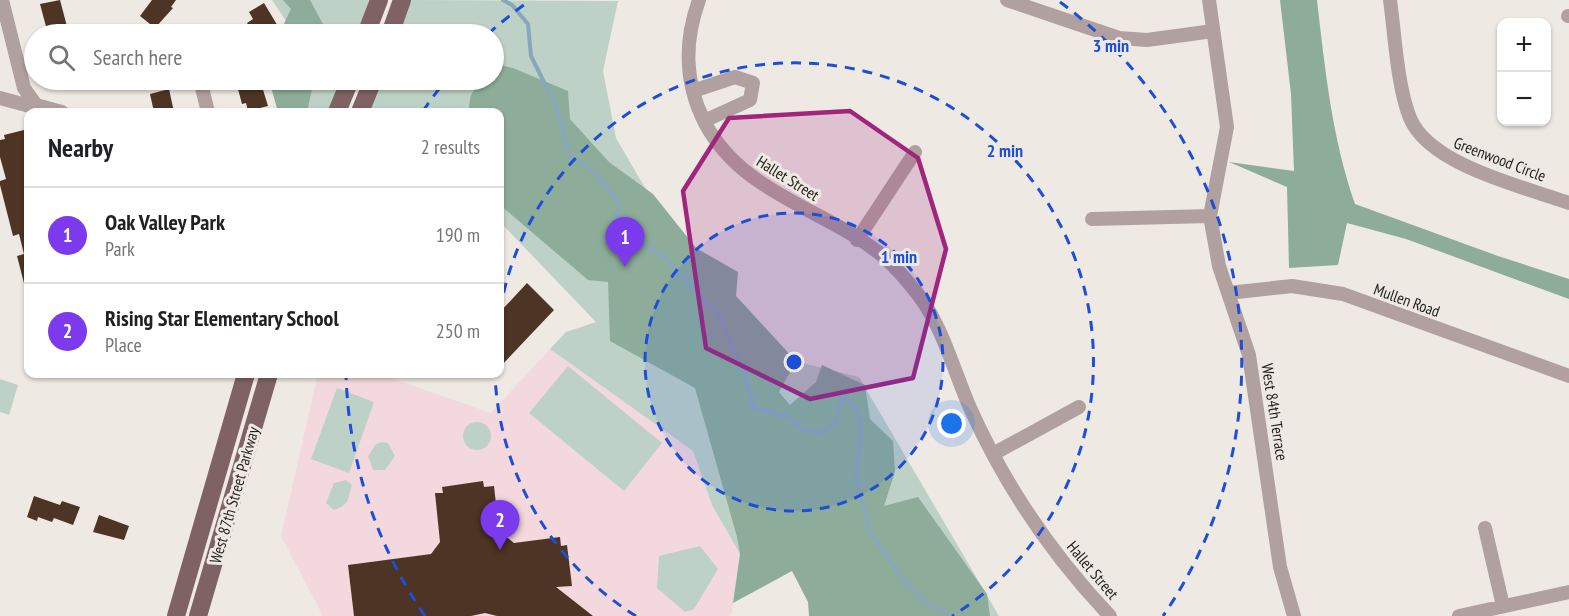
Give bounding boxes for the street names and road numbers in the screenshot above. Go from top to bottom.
street label: Greenwood Circle [1451,132,1549,186]
street label: Hallet Street [753,151,823,205]
street label: Mullen Road [1371,279,1443,321]
street label: West 84th Terrace [1257,362,1293,462]
street label: West 87th Street Parkway [205,424,263,566]
street label: Hallet Street [1063,537,1124,604]

